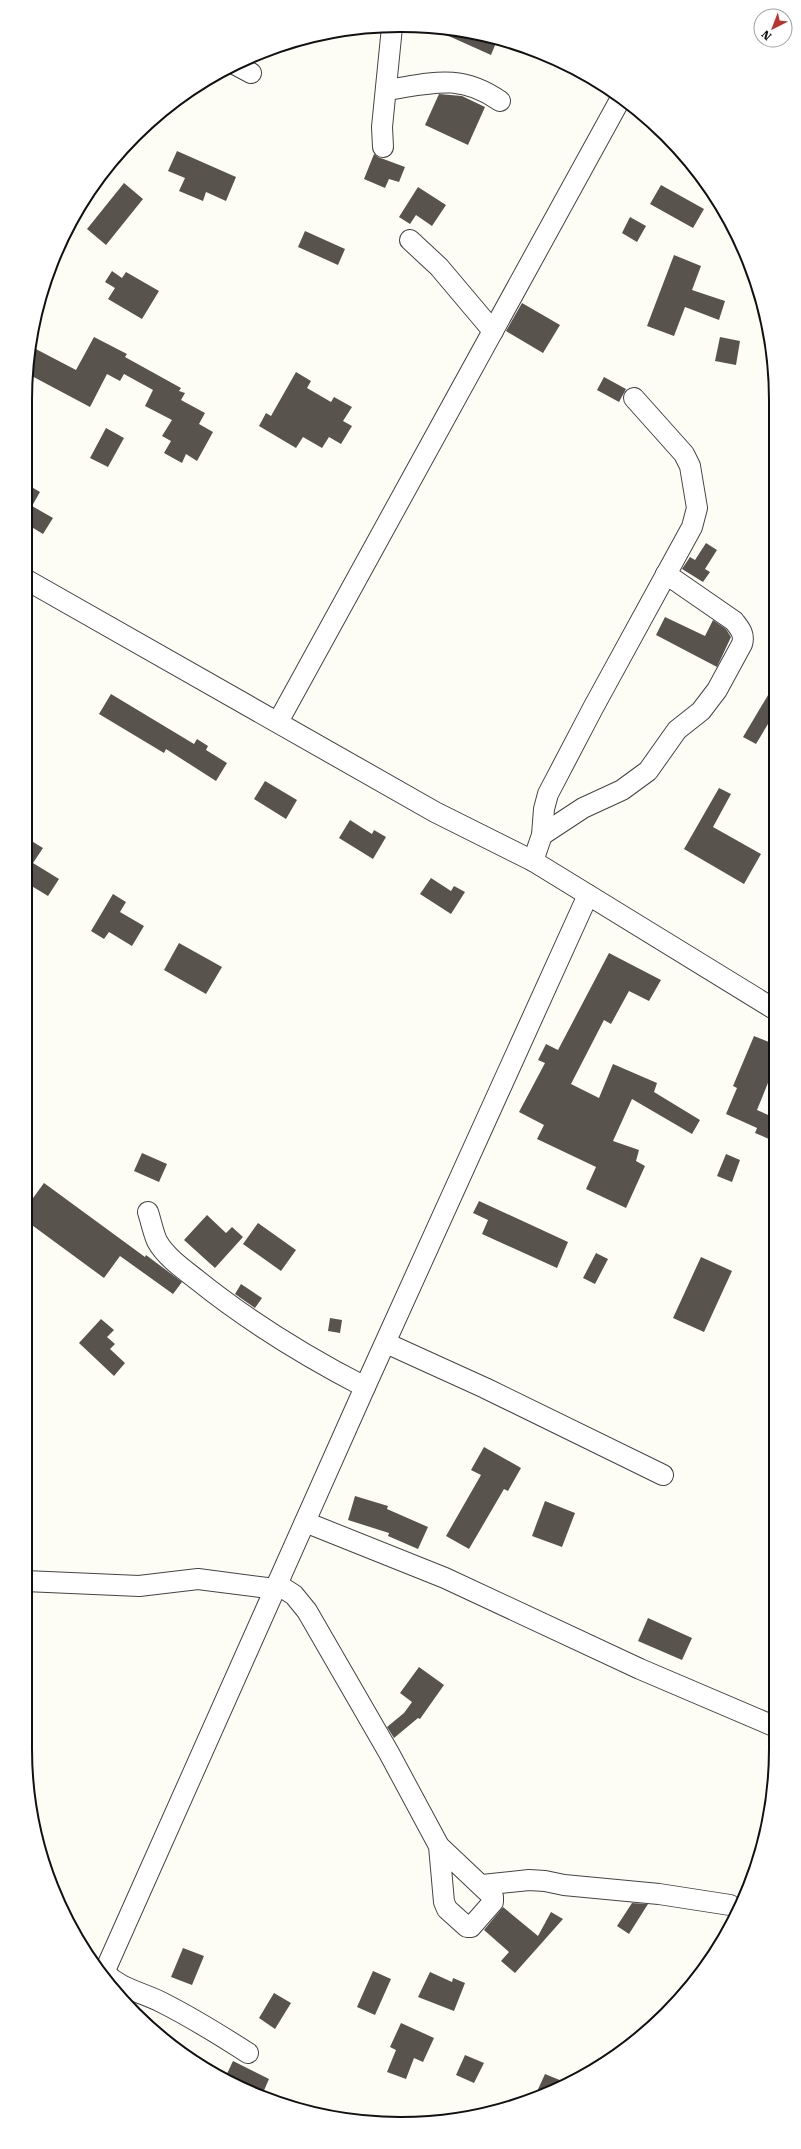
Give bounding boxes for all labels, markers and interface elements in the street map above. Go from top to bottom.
north arrow [753,8,793,48]
text: N [759,27,774,43]

